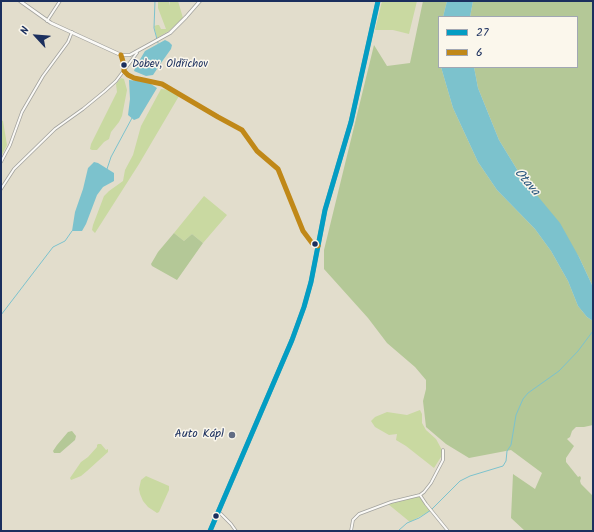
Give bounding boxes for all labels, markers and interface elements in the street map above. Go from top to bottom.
north arrow [16,16,56,56]
legend [438,16,578,68]
text: 27 [476,23,489,42]
text: N [16,24,35,38]
text: 6 [476,43,483,62]
place label: Dobev, Oldřichov [132,58,208,72]
marker: Dobev, Oldřichov [119,60,129,70]
water label: Otava [510,166,542,200]
unlabelled marker [310,239,320,249]
place label: Auto Kápl [175,428,224,442]
marker: Auto Kápl [227,430,237,440]
unlabelled marker [211,511,221,521]

